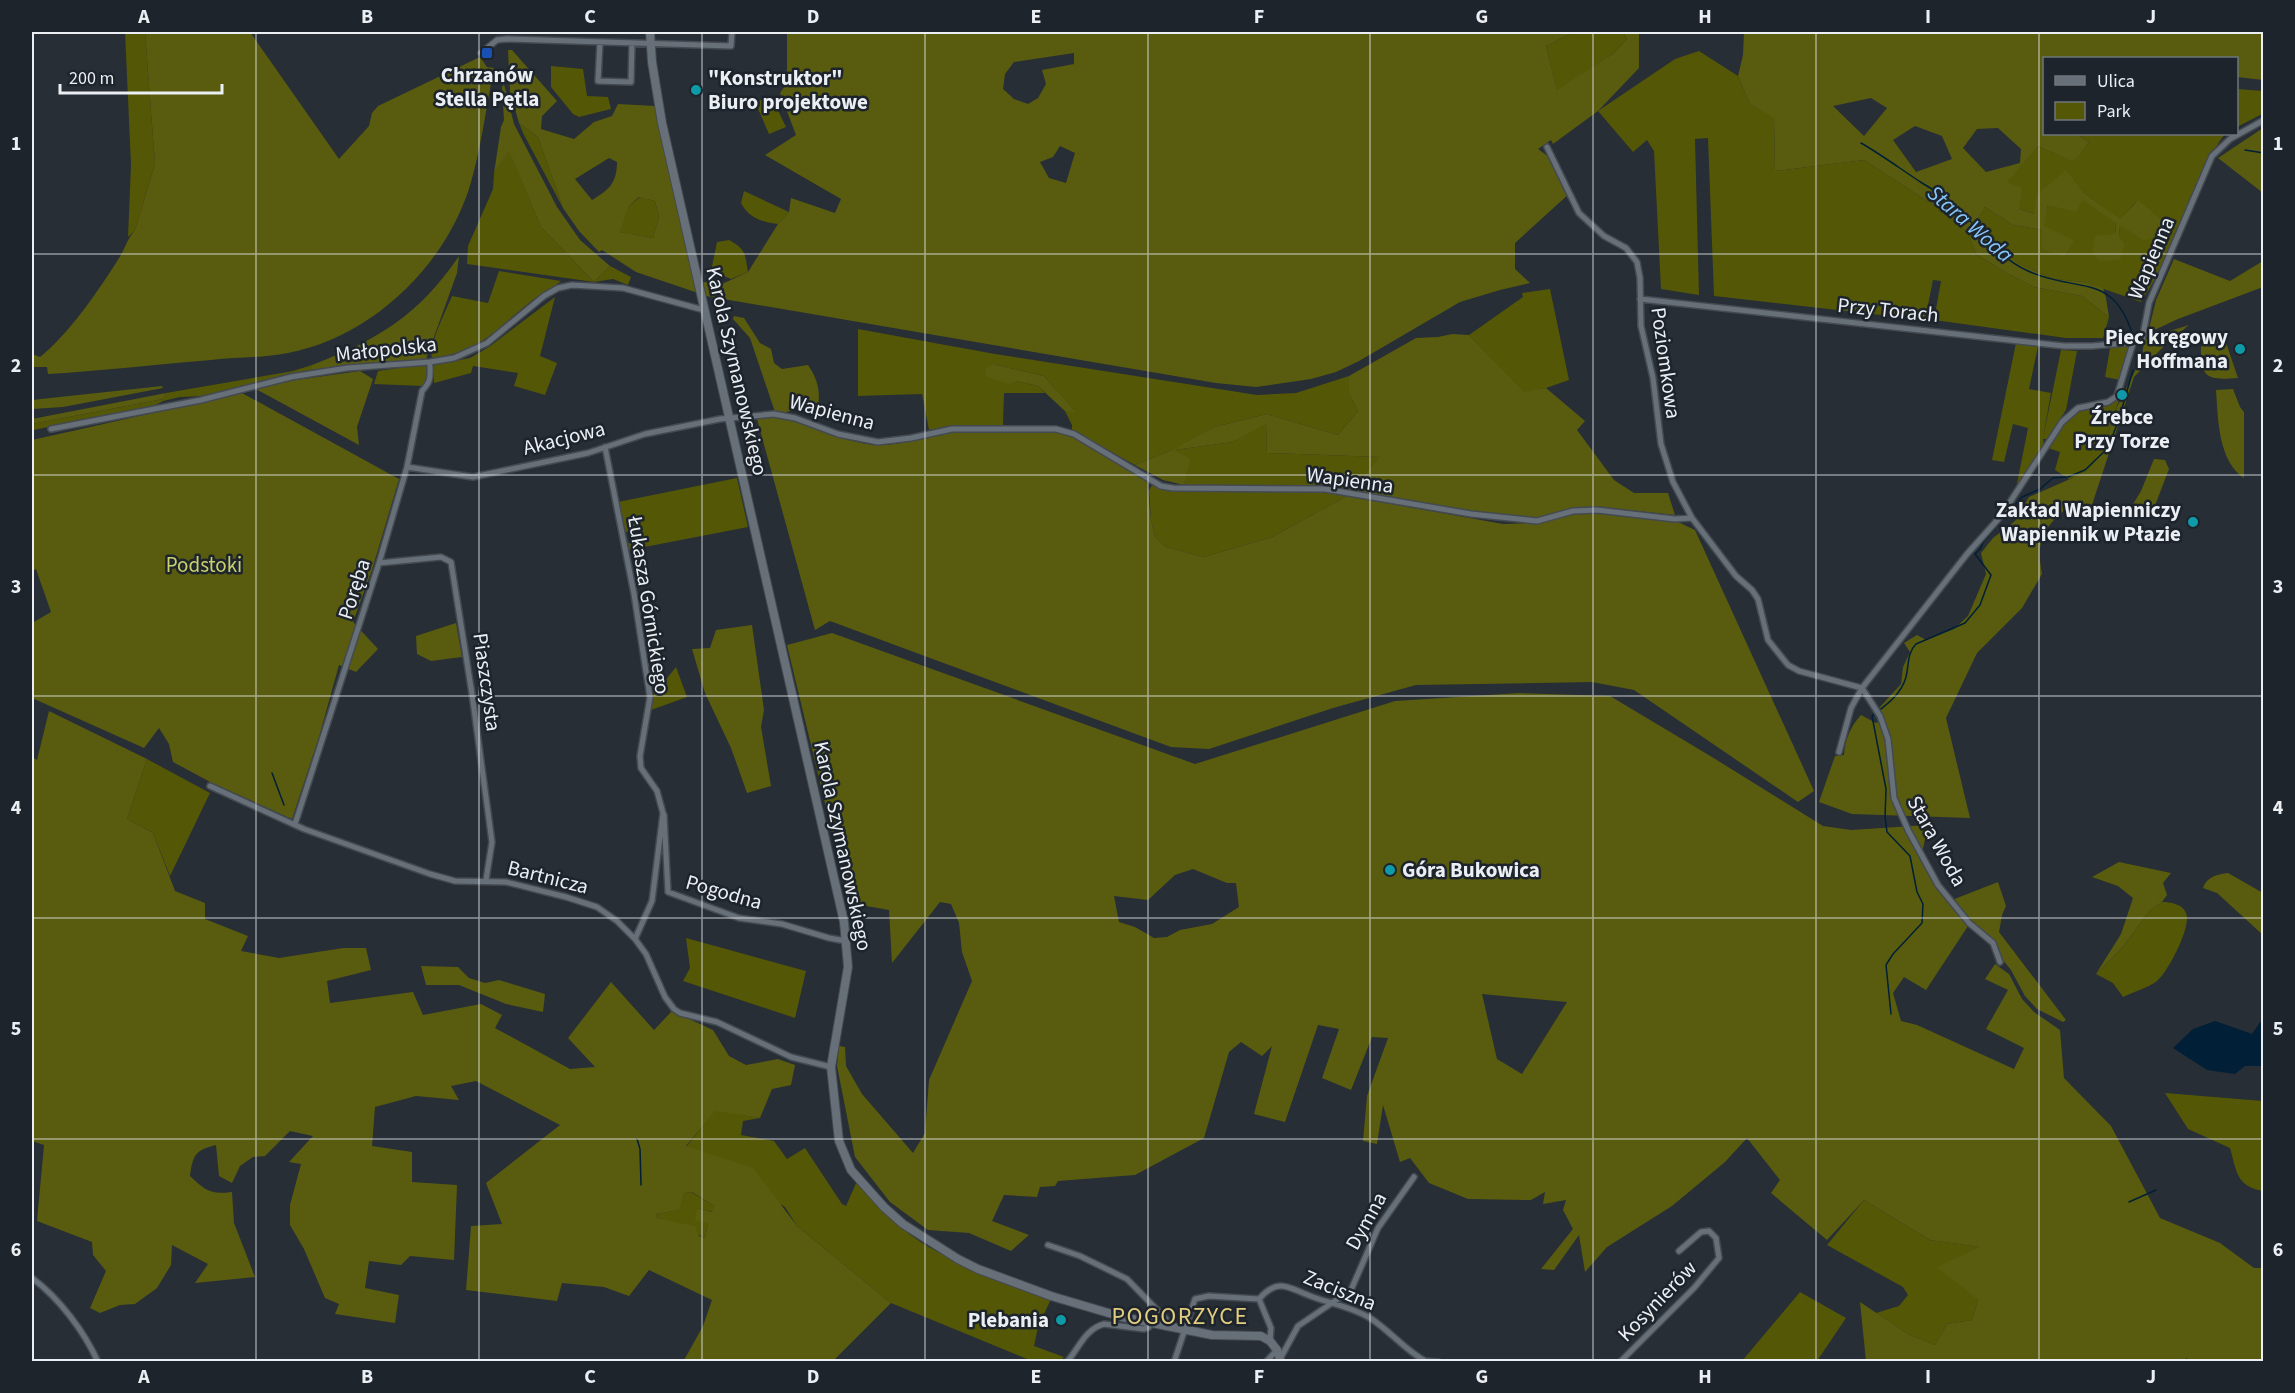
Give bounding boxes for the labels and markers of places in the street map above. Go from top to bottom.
marker: Chrzanów Stella Pętla [480,46,494,60]
place label: Chrzanów Stella Pętla [435,60,539,114]
place label: "Konstruktor" Biuro projektowe [708,63,868,117]
marker: "Konstruktor" Biuro projektowe [689,83,703,97]
place label: Piec kręgowy Hoffmana [2105,322,2228,376]
marker: Piec kręgowy Hoffmana [2233,342,2247,356]
marker: Źrebce Przy Torze [2115,388,2129,402]
place label: Źrebce Przy Torze [2074,402,2170,456]
place label: Zakład Wapienniczy Wapiennik w Płazie [1996,495,2181,549]
marker: Zakład Wapienniczy Wapiennik w Płazie [2186,515,2200,529]
place label: Góra Bukowica [1402,855,1540,885]
marker: Góra Bukowica [1383,863,1397,877]
place label: Plebania [968,1305,1049,1335]
marker: Plebania [1054,1313,1068,1327]

